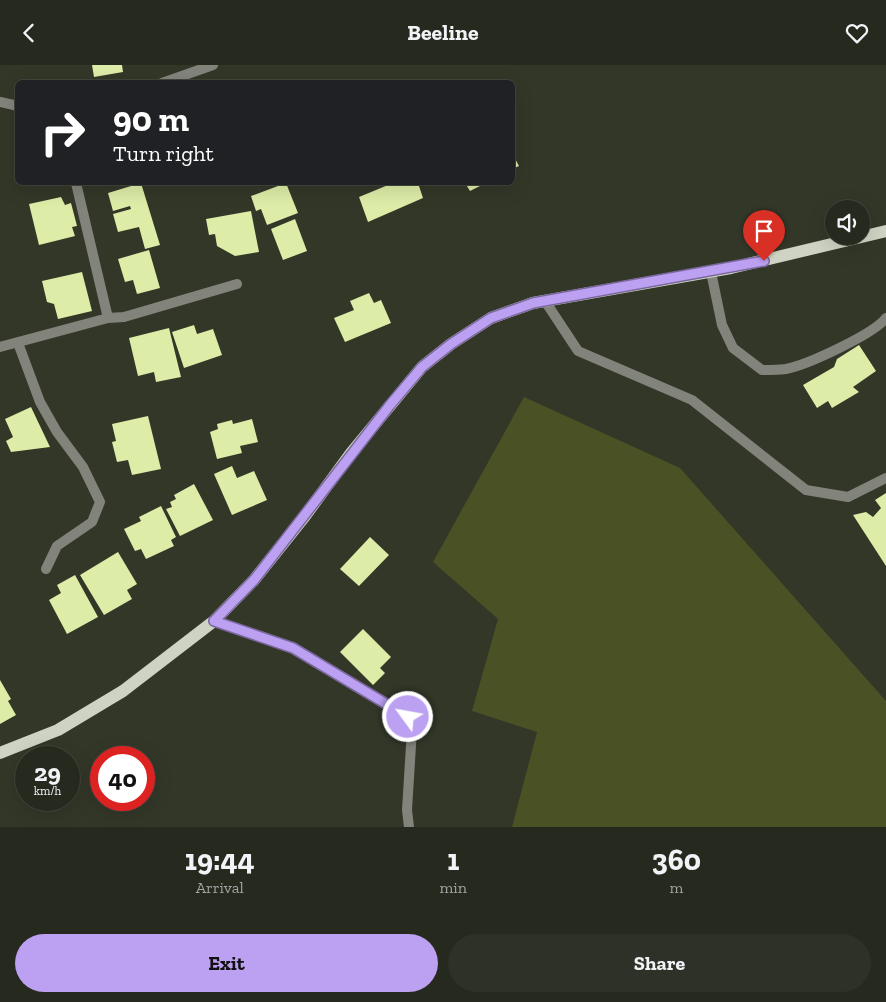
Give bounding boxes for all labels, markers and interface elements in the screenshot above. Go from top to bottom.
icon: back [15,19,43,47]
text: Beeline [407,19,479,46]
icon: heart [843,19,871,47]
text: 90 m [113,98,189,140]
icon: right [30,100,95,165]
text: Turn right [113,140,214,167]
map controls [825,200,870,245]
button: sound [825,200,870,245]
pin [743,210,785,261]
icon: arrive [750,217,778,245]
position arrow [381,690,433,742]
speed limit sign: 40 [90,746,155,811]
text: 29 [34,757,61,787]
text: km/h [34,784,61,798]
text: 19:44 [185,842,255,878]
text: 1 [447,842,459,878]
text: 360 [652,842,701,878]
text: Arrival [196,878,244,897]
text: min [439,878,467,897]
text: m [670,878,683,897]
button: Exit [15,934,438,992]
button: Share [448,934,871,992]

